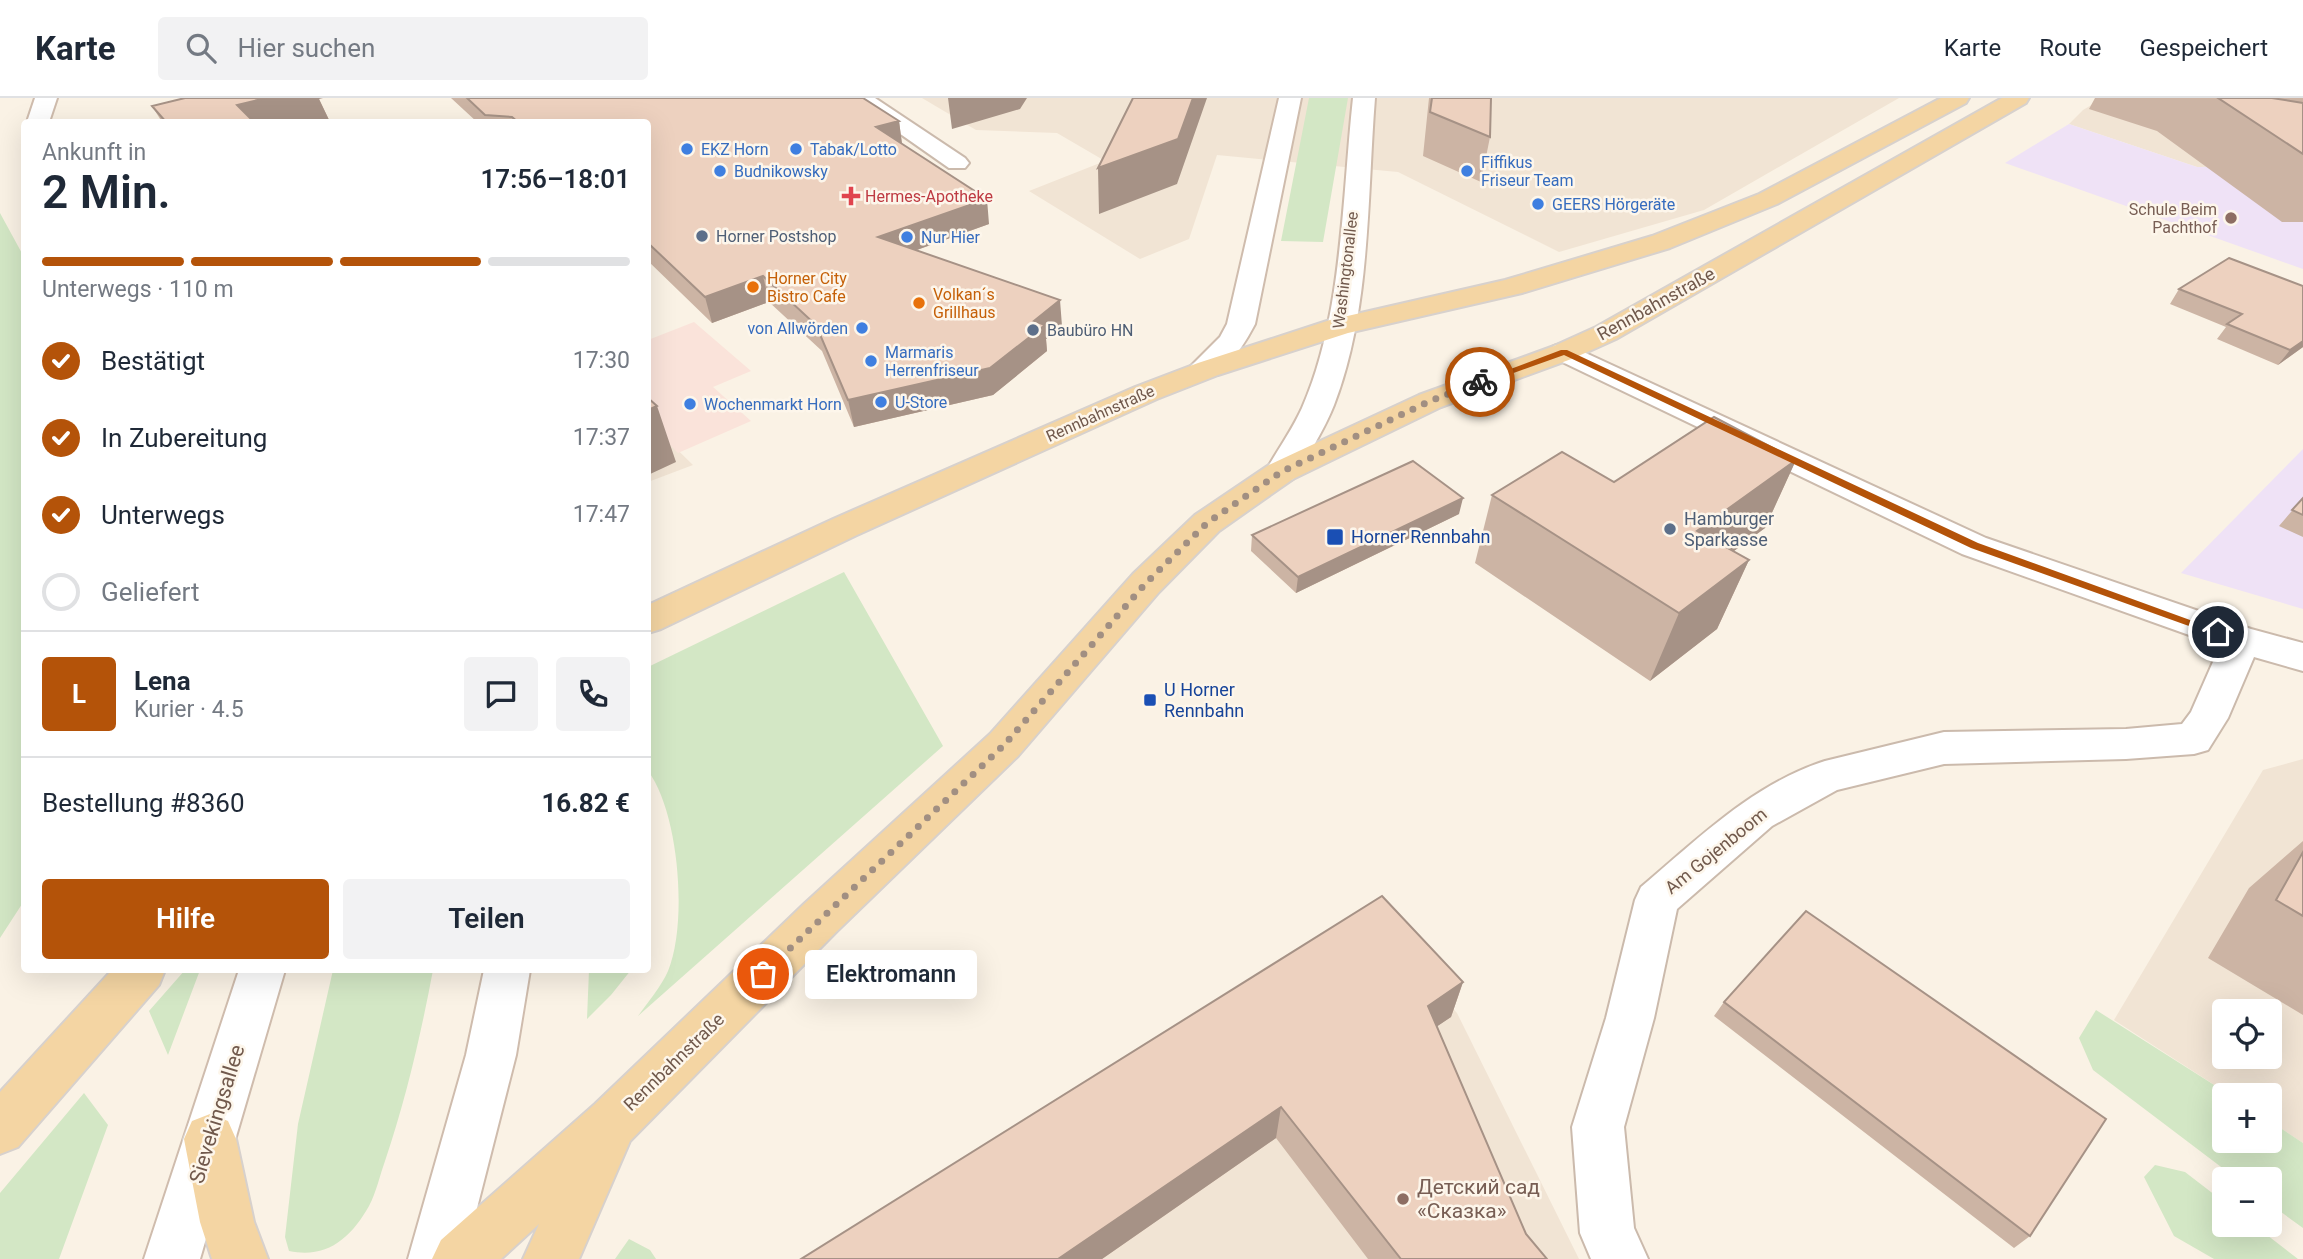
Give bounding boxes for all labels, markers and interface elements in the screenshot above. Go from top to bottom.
search box [158,17,648,80]
text: Karte [35,29,116,68]
icon: search [182,29,220,67]
text: Hier suchen [238,33,375,63]
text: Karte [1944,34,2001,62]
text: Route [2039,34,2101,62]
text: Gespeichert [2139,34,2268,62]
text: Ankunft in [42,139,146,166]
place label: EKZ Horn [701,140,768,159]
place label: Tabak/Lotto [810,140,897,159]
marker: EKZ Horn [679,141,695,157]
marker: Tabak/Lotto [788,141,804,157]
place label: Fiffikus Friseur Team [1481,153,1574,190]
place label: Budnikowsky [734,162,828,181]
marker: Budnikowsky [712,163,728,179]
marker: Fiffikus Friseur Team [1459,163,1475,179]
text: 17:56–18:01 [480,164,630,194]
text: 2 Min. [42,165,171,219]
place label: Hermes-Apotheke [865,187,993,206]
marker: Hermes-Apotheke [843,188,859,204]
place label: GEERS Hörgeräte [1552,195,1675,214]
marker: GEERS Hörgeräte [1530,196,1546,212]
place label: Schule Beim Pachthof [2129,200,2217,237]
street label: Washingtonallee [1329,210,1362,330]
marker: Schule Beim Pachthof [2223,210,2239,226]
place label: Horner Postshop [716,227,836,246]
marker: Horner Postshop [694,228,710,244]
place label: Nur Hier [921,228,980,247]
marker: Nur Hier [899,229,915,245]
street label: Rennbahnstraße [1593,263,1718,345]
place label: Horner City Bistro Cafe [767,269,847,306]
text: Unterwegs · 110 m [42,276,234,303]
marker: Horner City Bistro Cafe [745,279,761,295]
place label: Volkan´s Grillhaus [933,285,996,322]
marker: Volkan´s Grillhaus [911,295,927,311]
place label: von Allwörden [747,319,848,338]
marker: von Allwörden [854,320,870,336]
place label: Baubüro HN [1047,321,1133,340]
marker: Baubüro HN [1025,322,1041,338]
icon: check [42,342,80,380]
place label: Marmaris Herrenfriseur [885,343,979,380]
text: Bestätigt [101,346,205,376]
text: 17:30 [573,347,630,374]
courier [1445,347,1515,417]
marker: Marmaris Herrenfriseur [863,353,879,369]
icon: bike [1461,363,1499,401]
street label: Rennbahnstraße [1043,381,1157,446]
place label: U-Store [895,393,947,412]
marker: U-Store [873,394,889,410]
place label: Wochenmarkt Horn [704,395,842,414]
marker: Wochenmarkt Horn [682,396,698,412]
icon: check [42,419,80,457]
text: In Zubereitung [101,423,267,453]
text: 17:37 [573,424,630,451]
icon: check [42,496,80,534]
text: Unterwegs [101,500,225,530]
text: 17:47 [573,501,630,528]
place label: Hamburger Sparkasse [1684,508,1774,550]
marker: Hamburger Sparkasse [1662,521,1678,537]
place label: Horner Rennbahn [1351,526,1491,547]
marker: Horner Rennbahn [1325,527,1345,547]
text: Geliefert [101,577,199,607]
pin [2188,602,2248,662]
icon: home [2199,613,2237,651]
button: chat [464,657,538,731]
button: phone [556,657,630,731]
text: Lena [134,666,191,696]
text: L [72,679,86,709]
place label: U Horner Rennbahn [1164,679,1244,721]
marker: U Horner Rennbahn [1142,692,1158,708]
text: Kurier · 4.5 [134,696,244,723]
text: Bestellung #8360 [42,788,245,818]
text: 16.82 € [541,788,630,818]
street label: Am Gojenboom [1661,803,1771,898]
button: Hilfe [42,879,329,959]
button: Teilen [343,879,630,959]
pin [733,944,793,1004]
callout: Elektromann [805,950,976,998]
icon: bag [744,955,782,993]
text: Elektromann [826,961,956,988]
map controls [2212,999,2282,1237]
button: locate [2212,999,2282,1069]
street label: Rennbahnstraße [619,1009,728,1115]
street label: Sievekingsallee [185,1042,249,1186]
button: + [2212,1083,2282,1153]
button: − [2212,1167,2282,1237]
place label: Детский сад «Сказка» [1417,1175,1540,1223]
marker: Детский сад «Сказка» [1395,1191,1411,1207]

